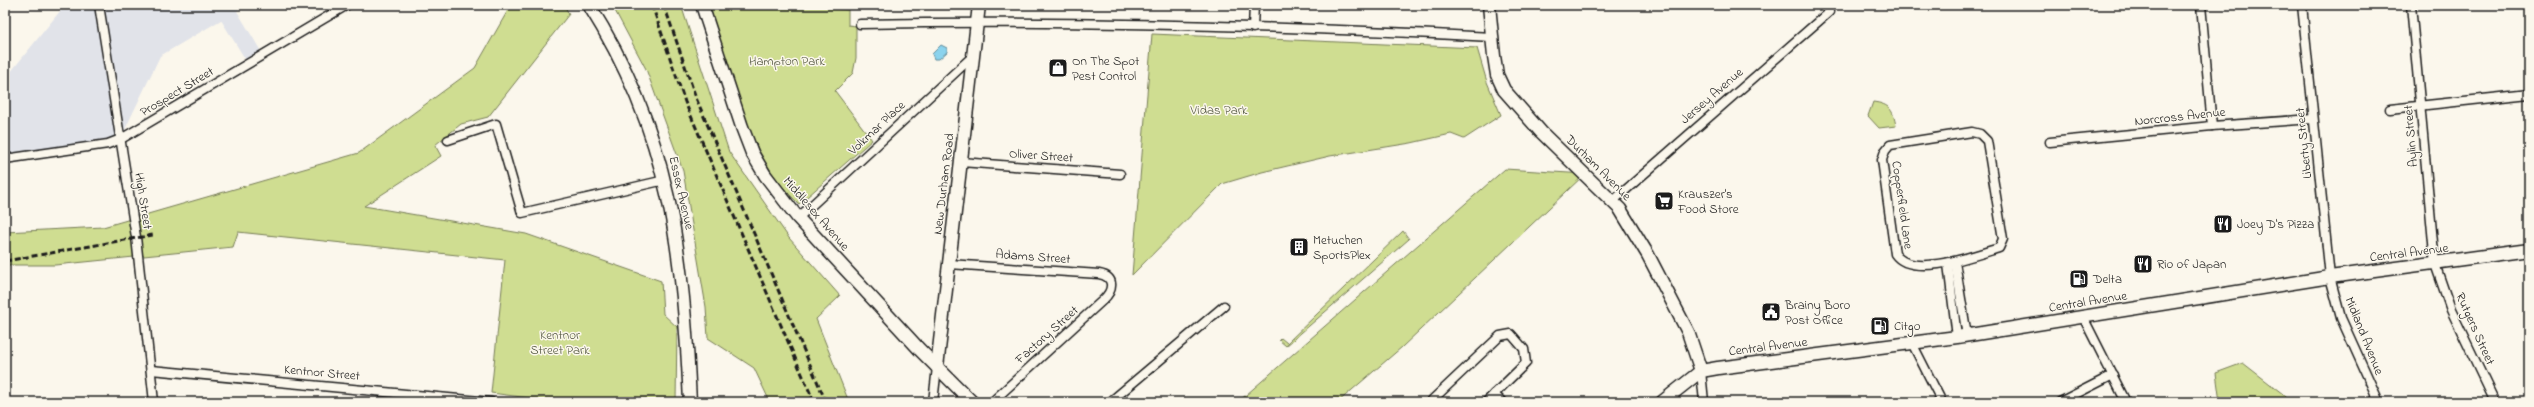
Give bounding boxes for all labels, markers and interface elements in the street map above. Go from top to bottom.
park label: Hampton Park [749,52,825,71]
place label: On The Spot Pest Control [1072,52,1140,86]
shop icon: On The Spot Pest Control [1047,57,1069,79]
street label: Prospect Street [136,62,218,122]
street label: Jersey Avenue [1676,63,1748,130]
street label: Volkmar Place [843,96,910,160]
park label: Vidas Park [1190,101,1248,120]
street label: Norcross Avenue [2134,103,2227,131]
street label: Aylin Street [2399,103,2424,168]
street label: Liberty Street [2291,106,2318,180]
street label: Durham Avenue [1560,130,1635,205]
street label: New Durham Road [928,131,960,236]
street label: Oliver Street [1008,144,1074,168]
street label: Essex Avenue [663,154,699,232]
street label: Copperfield Lane [1886,160,1918,251]
street label: High Street [128,171,157,232]
street label: Middlesex Avenue [778,173,854,256]
place label: Krauszer's Food Store [1677,185,1739,219]
supermarket icon: Krauszer's Food Store [1653,190,1675,212]
restaurant icon: Joey D's Pizza [2212,213,2234,235]
place label: Joey D's Pizza [2237,215,2314,235]
place label: Metuchen SportsPlex [1313,231,1371,265]
building icon: Metuchen SportsPlex [1288,236,1310,258]
street label: Central Avenue [2369,239,2450,267]
street label: Adams Street [995,245,1072,269]
restaurant icon: Rio of Japan [2132,253,2154,275]
place label: Rio of Japan [2157,255,2226,274]
fuel station icon: Delta [2068,268,2090,290]
place label: Delta [2092,270,2122,289]
street label: Central Avenue [2047,286,2129,318]
street label: Rutgers Street [2450,290,2500,369]
street label: Midland Avenue [2340,294,2388,378]
place label: Brainy Boro Post Office [1784,296,1851,330]
street label: Factory Street [1010,301,1084,370]
public building icon: Brainy Boro Post Office [1760,301,1782,323]
fuel station icon: Citgo [1869,315,1891,337]
place label: Citgo [1894,317,1921,337]
park label: Kentnor Street Park [530,326,590,360]
street label: Central Avenue [1728,333,1809,361]
street label: Kentnor Street [283,360,361,386]

